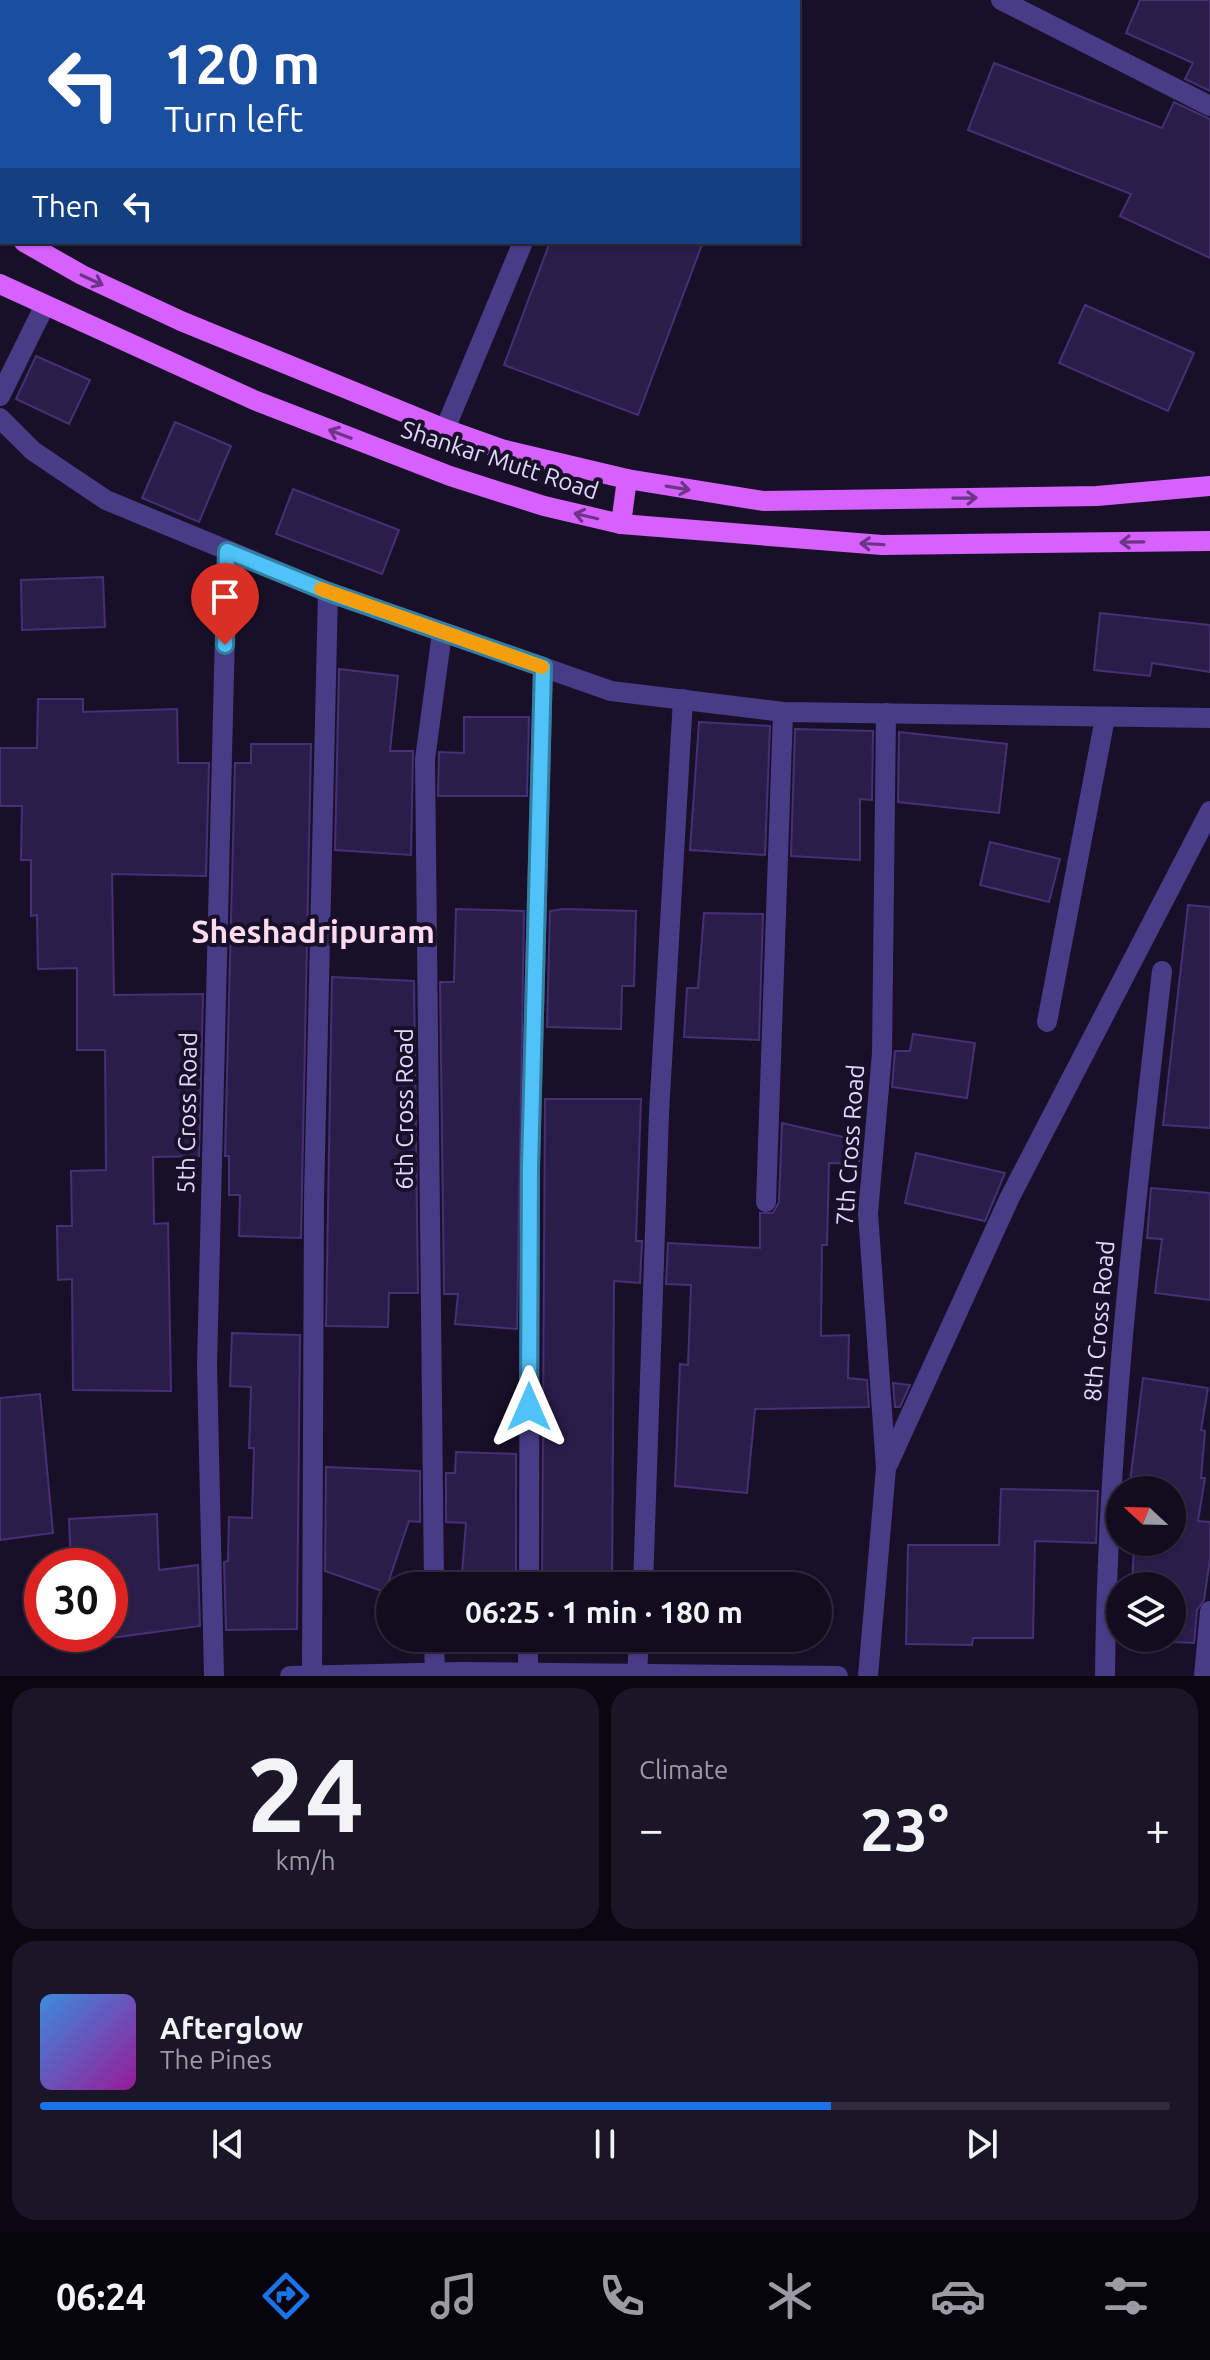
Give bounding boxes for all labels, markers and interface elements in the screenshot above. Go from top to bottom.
icon: left [32,32,136,136]
text: 120 m [164,32,320,95]
text: Turn left [164,98,303,139]
icon: left [116,184,160,228]
text: Then [32,189,100,223]
one-way arrow [80,273,104,288]
street label: Shankar Mutt Road [398,415,602,505]
one-way arrow [328,426,353,440]
one-way arrow [665,481,690,496]
one-way arrow [951,490,978,506]
one-way arrow [573,508,599,523]
one-way arrow [1119,534,1146,550]
one-way arrow [859,536,886,551]
pin [191,563,259,645]
icon: arrive [203,575,247,619]
district label: Sheshadripuram [191,913,435,949]
street label: 6th Cross Road [391,1028,418,1190]
street label: 5th Cross Road [172,1032,202,1194]
street label: 7th Cross Road [831,1063,869,1227]
street label: 8th Cross Road [1079,1239,1119,1403]
position arrow [487,1365,571,1449]
north arrow [1106,1476,1186,1556]
map controls [1106,1476,1186,1652]
speed limit sign: 30 [24,1548,128,1652]
button: layers [1106,1572,1186,1652]
text: 06:25 · 1 min · 180 m [465,1595,743,1629]
text: 24 [247,1735,364,1852]
text: Climate [639,1755,728,1784]
text: 23° [860,1795,949,1862]
text: − [639,1804,664,1853]
text: + [1145,1804,1170,1853]
text: km/h [275,1846,336,1875]
text: Afterglow [160,2011,303,2045]
text: The Pines [160,2045,272,2074]
icon: previous [206,2122,250,2166]
icon: pause [583,2122,627,2166]
icon: next [960,2122,1004,2166]
icon: directions [258,2268,314,2324]
icon: music [426,2268,482,2324]
icon: phone [594,2268,650,2324]
icon: climate [762,2268,818,2324]
icon: car [930,2268,986,2324]
icon: filters [1098,2268,1154,2324]
text: 06:24 [56,2276,146,2317]

